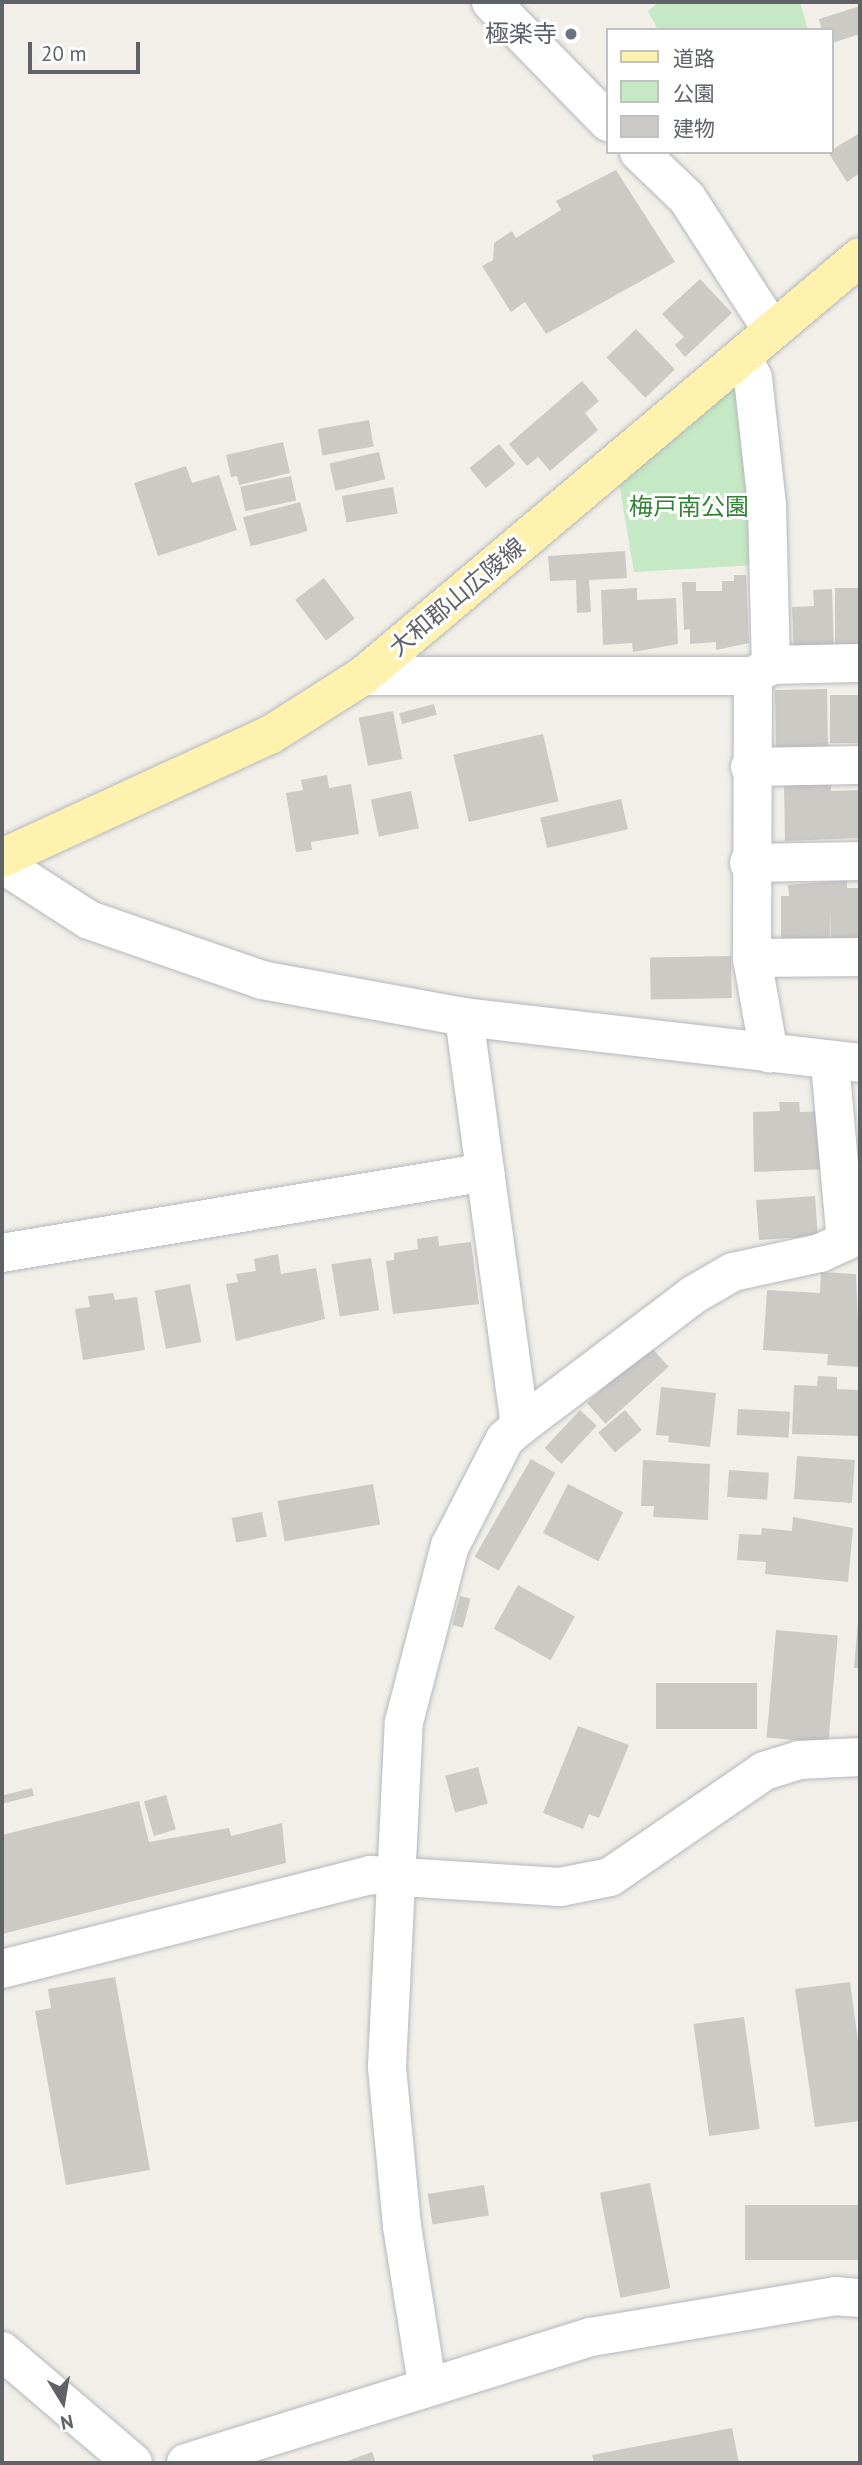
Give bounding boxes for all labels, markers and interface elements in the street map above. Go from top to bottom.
place label: 極楽寺 [485,20,557,48]
marker: 極楽寺 [563,26,579,42]
scale bar [32,28,144,72]
legend [606,28,834,154]
text: 20 m [41,40,87,67]
text: 道路 [673,45,715,72]
text: 公園 [673,80,715,107]
text: 建物 [673,115,715,142]
park label: 梅戸南公園 [629,493,749,521]
street label: 大和郡山広陵線 [383,532,531,662]
north arrow [28,2367,98,2437]
text: N [59,2410,75,2436]

